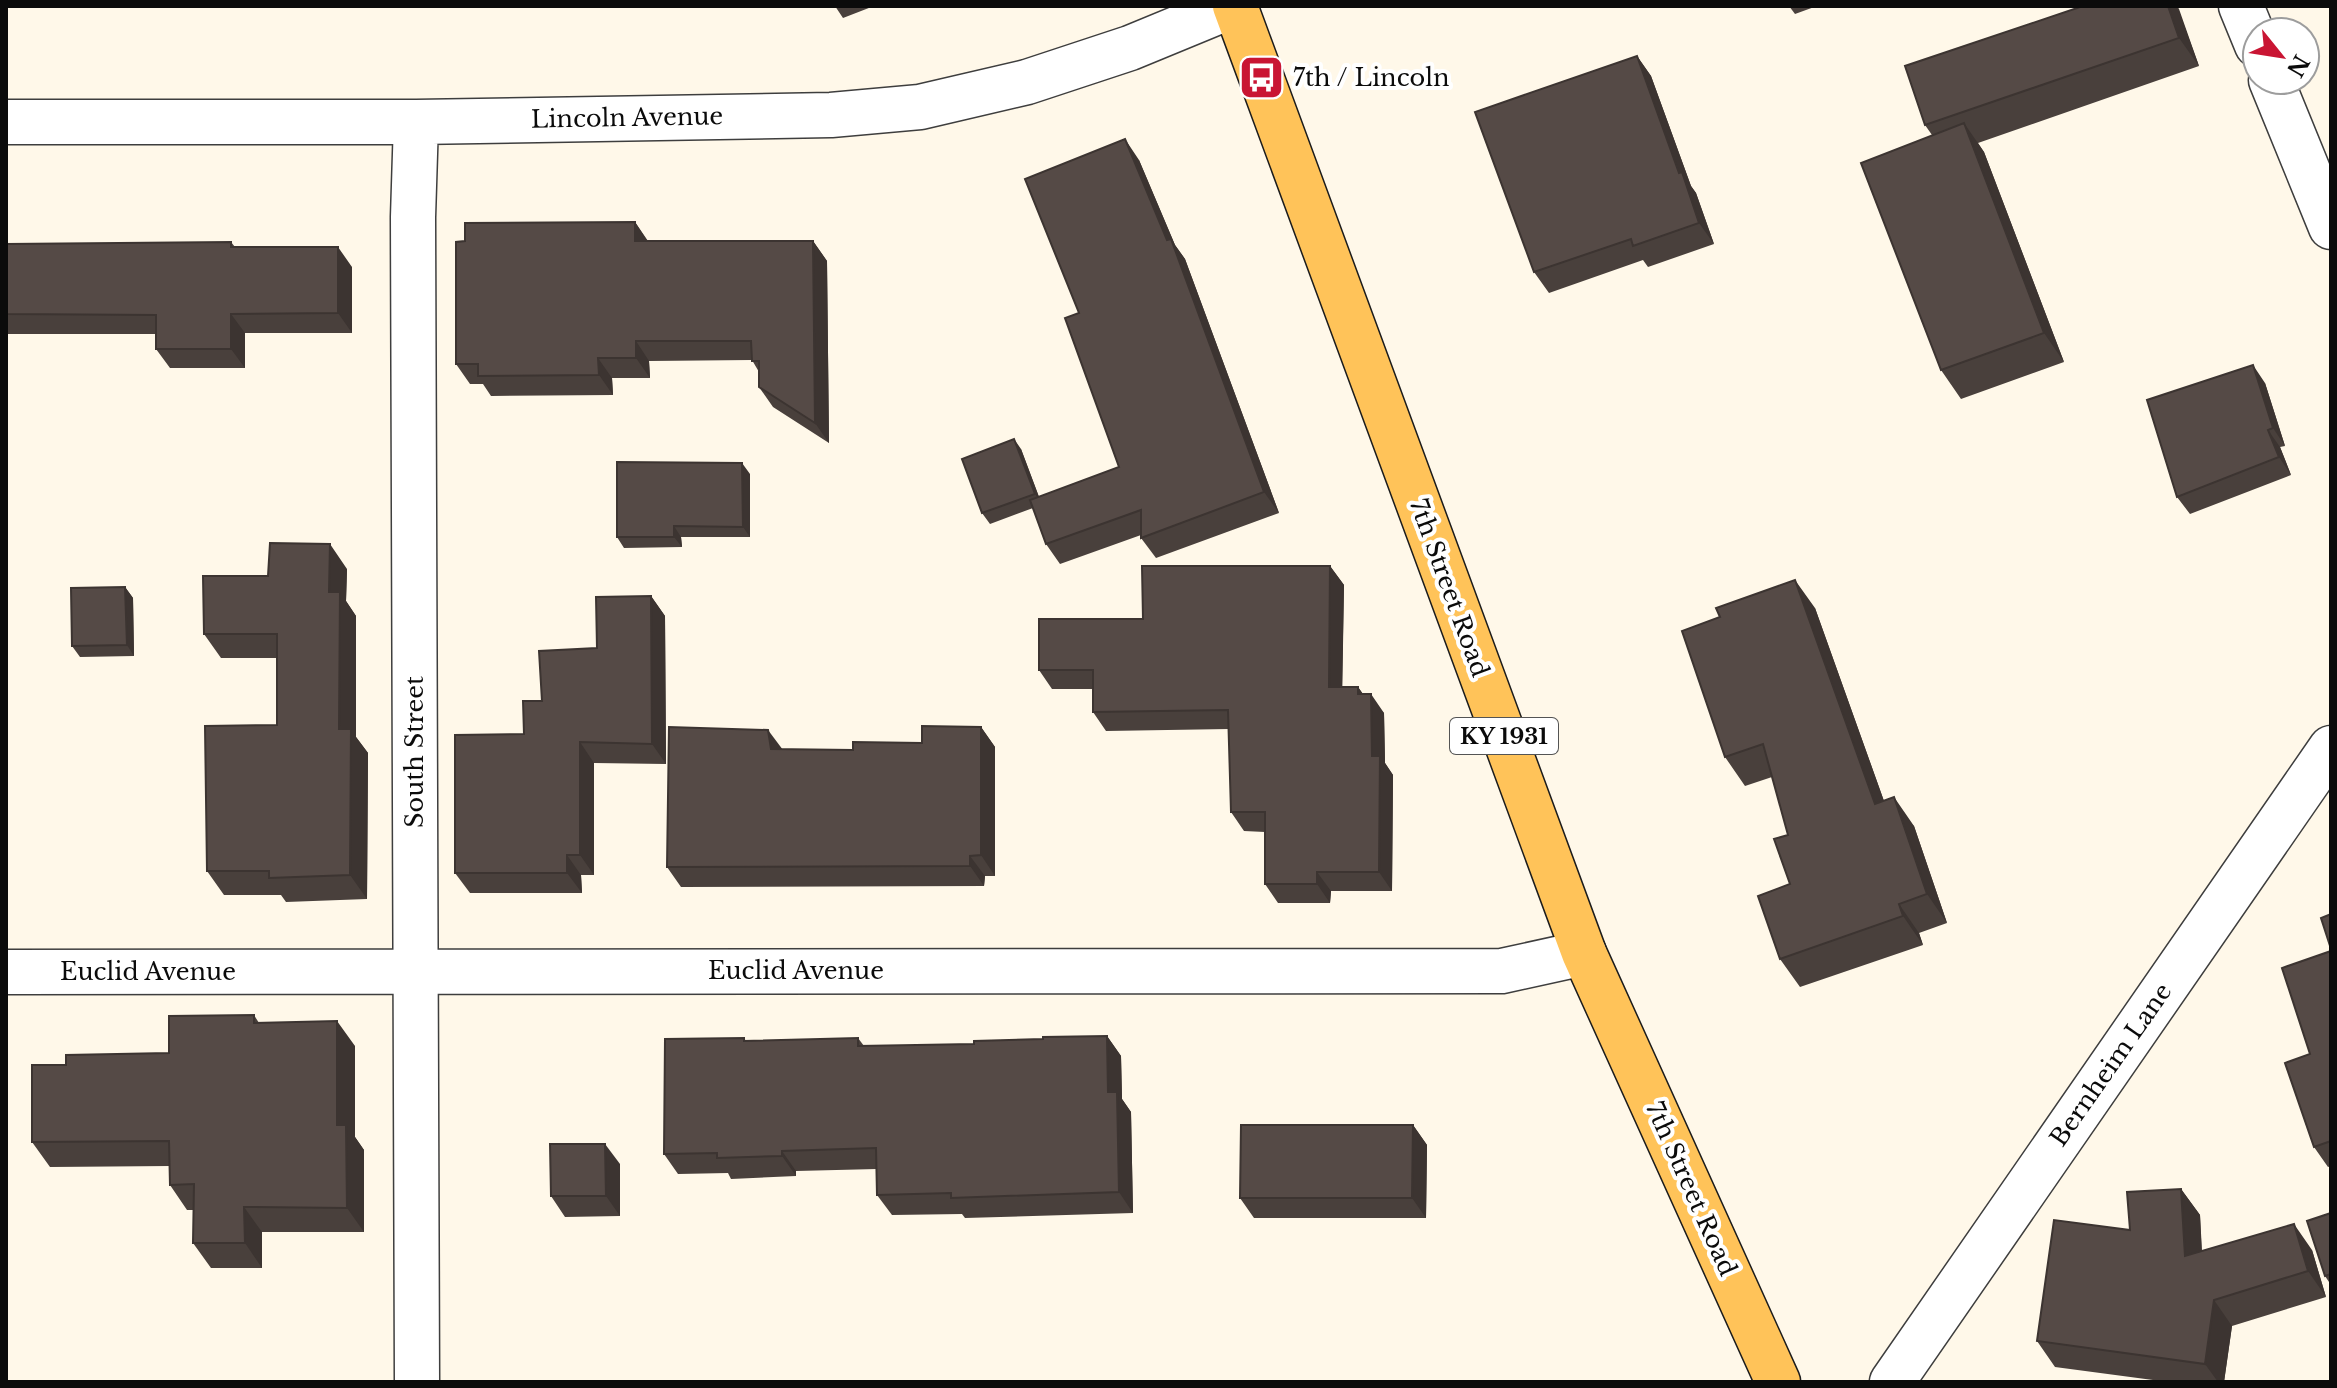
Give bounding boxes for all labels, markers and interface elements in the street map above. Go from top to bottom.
north arrow [2241,16,2321,96]
text: N [2281,50,2315,82]
bus stop icon: 7th / Lincoln [1238,54,1286,102]
place label: 7th / Lincoln [1293,63,1450,92]
street label: Lincoln Avenue [531,101,723,134]
street label: 7th Street Road [1404,495,1495,681]
street label: South Street [400,676,429,828]
road number: KY 1931 [1450,718,1558,754]
street label: Euclid Avenue [708,956,884,985]
street label: Euclid Avenue [60,957,236,986]
street label: Bernheim Lane [2044,978,2178,1152]
street label: 7th Street Road [1640,1097,1743,1280]

